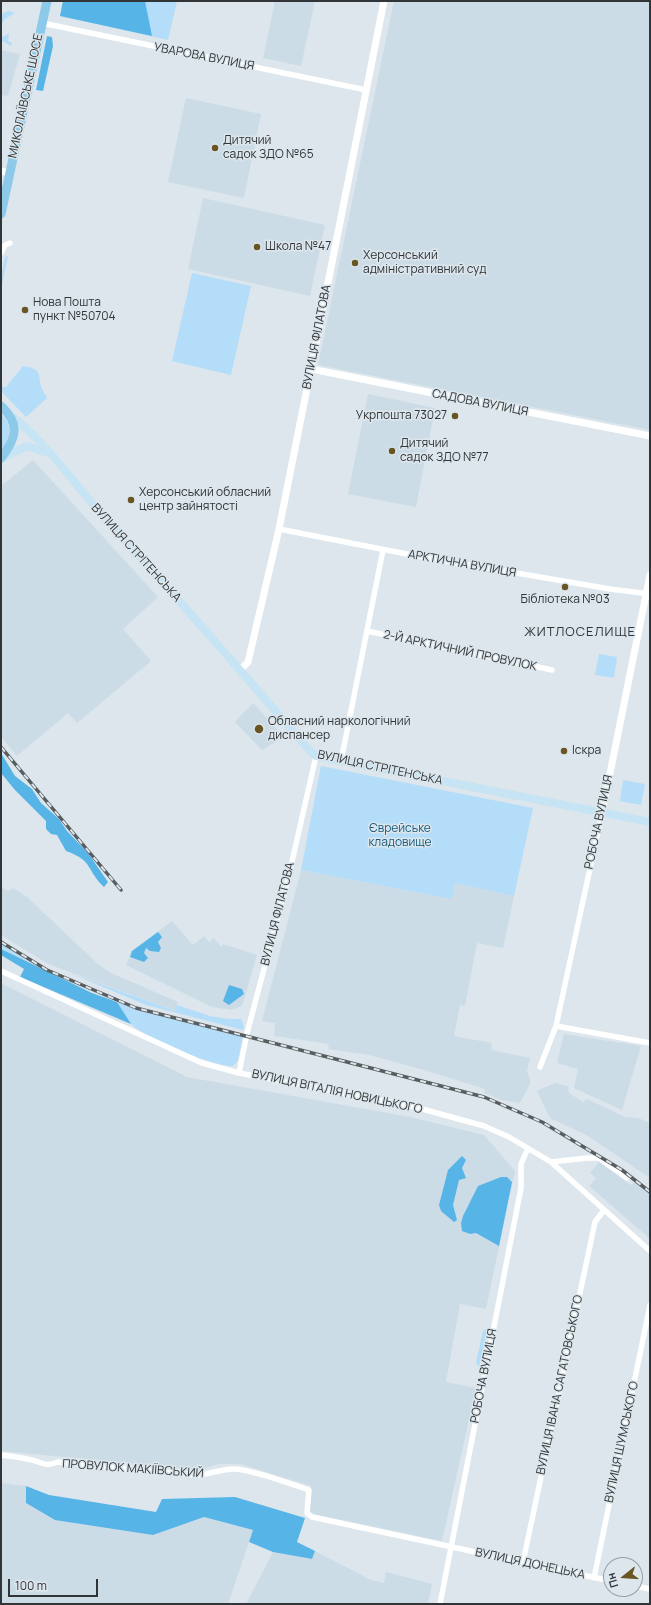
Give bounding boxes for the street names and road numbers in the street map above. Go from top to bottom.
street label: МИКОЛАЇВСЬКЕ ШОСЕ [6,32,46,160]
street label: УВАРОВА ВУЛИЦЯ [153,40,255,74]
street label: ВУЛИЦЯ ФІЛАТОВА [300,283,334,391]
street label: САДОВА ВУЛИЦЯ [431,387,529,419]
street label: ВУЛИЦЯ СТРІТЕНСЬКА [88,501,184,605]
street label: АРКТИЧНА ВУЛИЦЯ [407,547,517,581]
street label: 2-Й АРКТИЧНИЙ ПРОВУЛОК [382,628,538,674]
street label: ВУЛИЦЯ СТРІТЕНСЬКА [316,748,444,788]
street label: РОБОЧА ВУЛИЦЯ [582,774,616,870]
street label: ВУЛИЦЯ ФІЛАТОВА [258,861,298,967]
street label: ВУЛИЦЯ ВІТАЛІЯ НОВИЦЬКОГО [250,1067,424,1117]
street label: ВУЛИЦЯ ІВАНА САГАТОВСЬКОГО [534,1294,586,1476]
street label: РОБОЧА ВУЛИЦЯ [468,1327,500,1425]
street label: ВУЛИЦЯ ШУМСЬКОГО [602,1380,642,1504]
street label: ПРОВУЛОК МАКІЇВСЬКИЙ [62,1457,204,1481]
street label: ВУЛИЦЯ ДОНЕЦЬКА [474,1545,586,1583]

